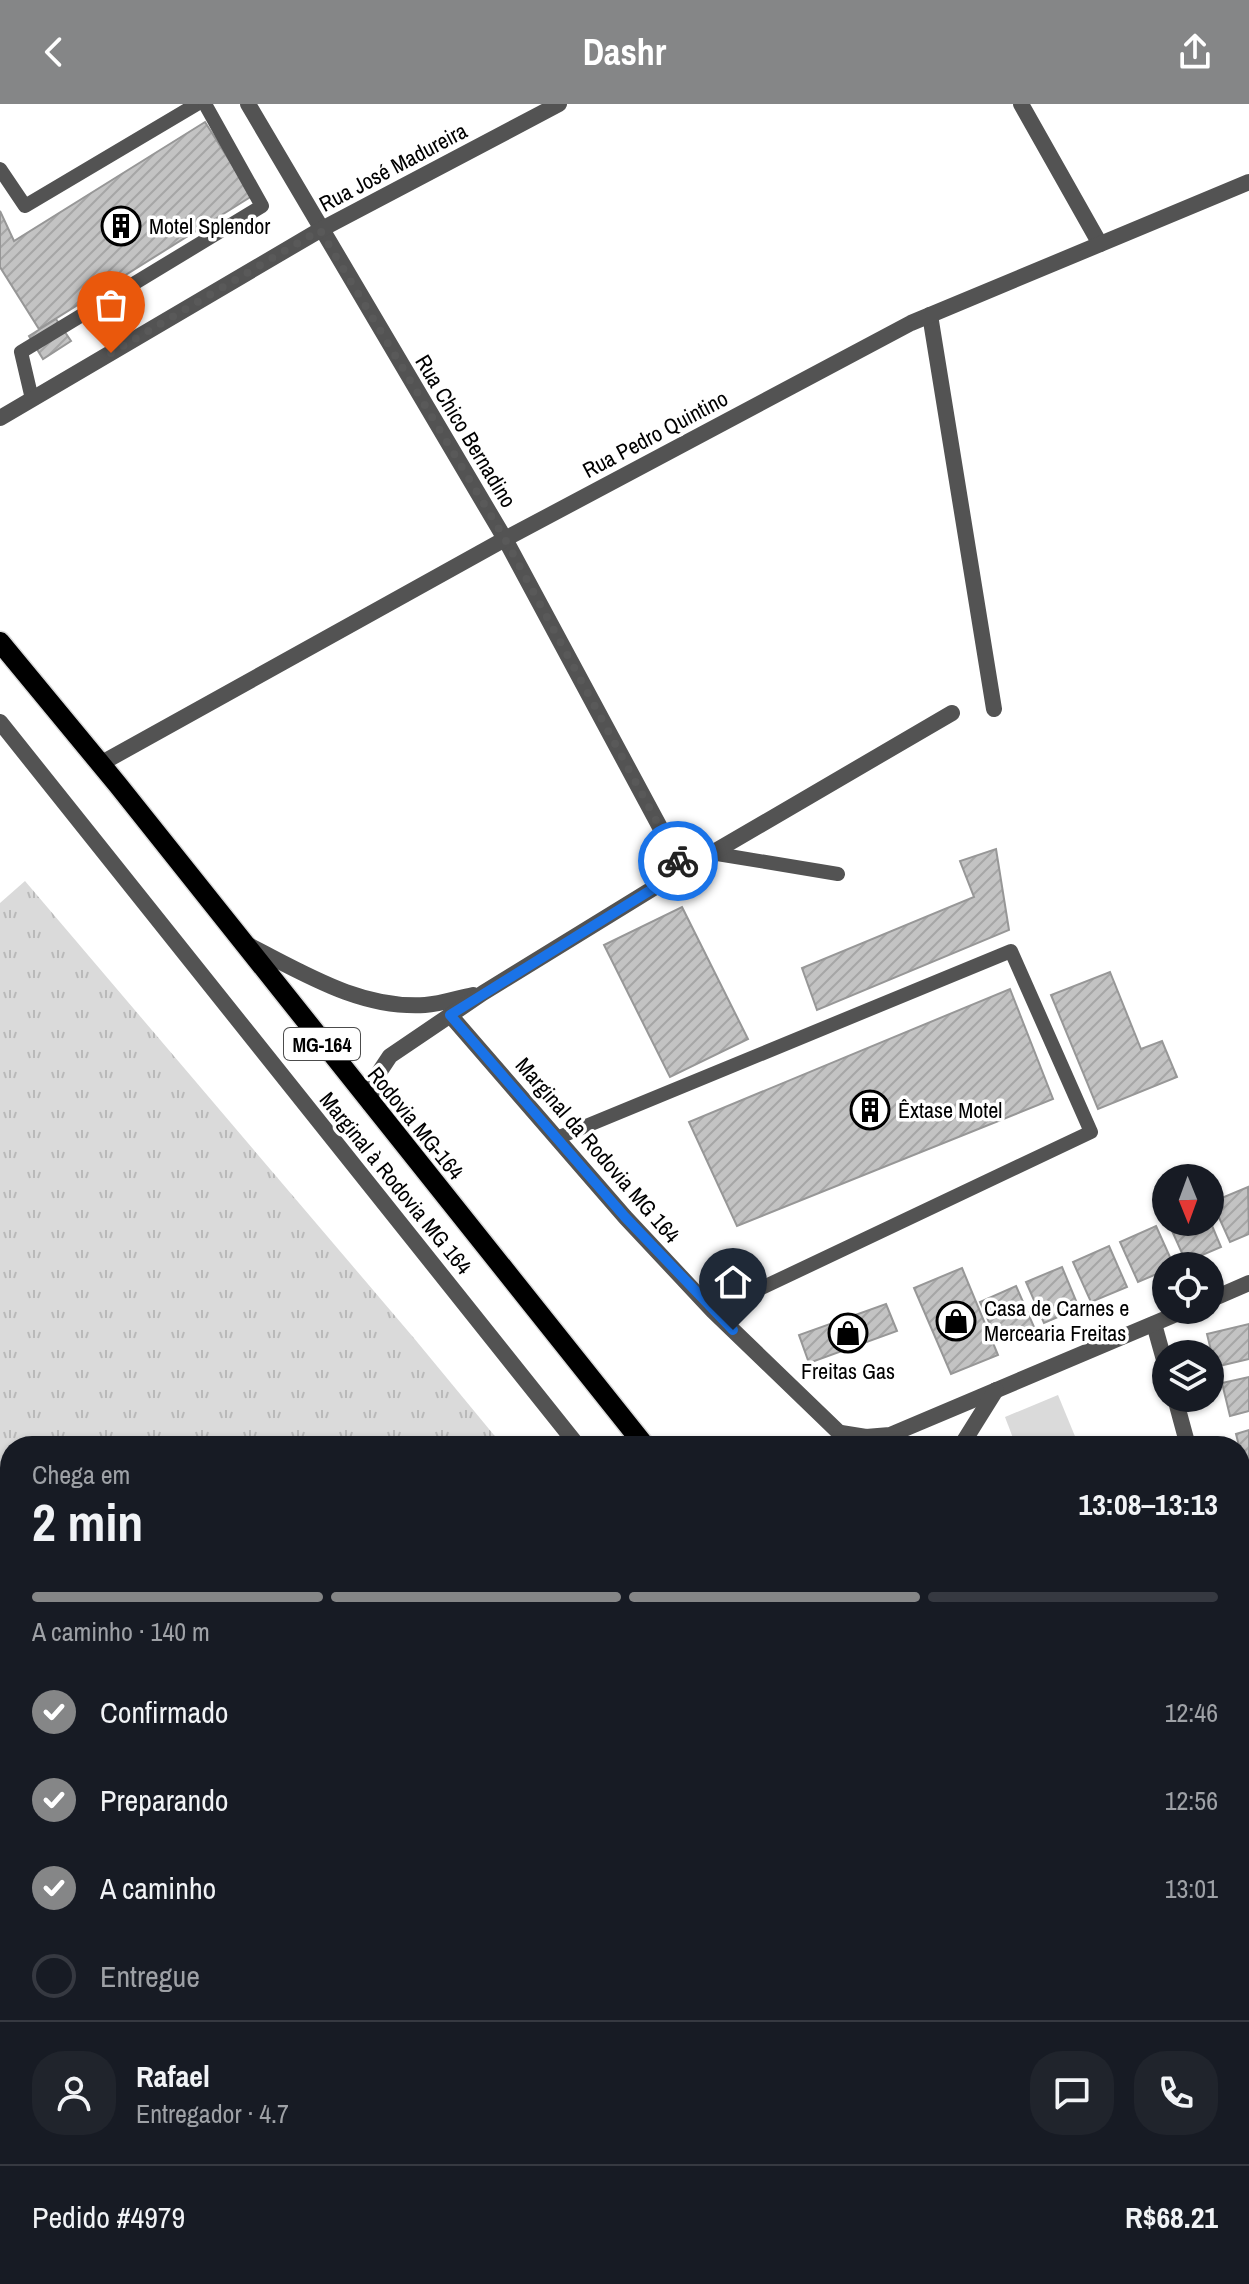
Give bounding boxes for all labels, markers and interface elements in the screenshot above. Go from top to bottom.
text: Dashr [583,28,666,76]
icon: back [32,30,76,74]
icon: share [1173,30,1217,74]
street label: Rua José Madureira [314,115,472,219]
building icon: Motel Splendor [100,205,142,247]
place label: Motel Splendor [149,211,270,241]
pin [77,271,145,353]
icon: bag [89,283,133,327]
street label: Rua Chico Bernadino [408,349,524,513]
street label: Rua Pedro Quintino [577,383,733,485]
courier [638,821,718,901]
icon: bike [656,839,700,883]
road number: MG-164 [284,1028,360,1060]
street label: Marginal da Rodovia MG 164 [509,1051,687,1249]
street label: Rodovia MG-164 [361,1060,471,1186]
street label: Marginal à Rodovia MG 164 [313,1085,479,1281]
building icon: Êxtase Motel [849,1089,891,1131]
place label: Êxtase Motel [898,1095,1002,1125]
north arrow [1152,1164,1224,1236]
map controls [1152,1164,1224,1412]
pin [699,1248,767,1330]
button: locate [1152,1252,1224,1324]
icon: home [711,1260,755,1304]
place label: Casa de Carnes e Mercearia Freitas [984,1293,1129,1348]
shop icon: Casa de Carnes e Mercearia Freitas [935,1300,977,1342]
shop icon: Freitas Gas [827,1312,869,1354]
button: layers [1152,1340,1224,1412]
place label: Freitas Gas [801,1356,895,1386]
text: Chega em [32,1457,130,1492]
text: 13:08–13:13 [1079,1484,1218,1524]
text: 2 min [32,1487,143,1557]
text: A caminho · 140 m [32,1614,210,1649]
icon: check [32,1690,76,1734]
text: Confirmado [100,1692,229,1732]
text: 12:46 [1165,1695,1218,1730]
icon: check [32,1778,76,1822]
text: Preparando [100,1780,229,1820]
text: 12:56 [1165,1783,1218,1818]
icon: check [32,1866,76,1910]
text: A caminho [100,1868,216,1908]
text: 13:01 [1165,1871,1218,1906]
text: Entregue [100,1956,200,1996]
button: person [32,2051,116,2135]
button: chat [1030,2051,1114,2135]
button: phone [1134,2051,1218,2135]
text: Rafael [136,2056,210,2096]
text: Entregador · 4.7 [136,2096,289,2131]
text: Pedido #4979 [32,2197,185,2237]
text: R$68.21 [1125,2197,1218,2237]

